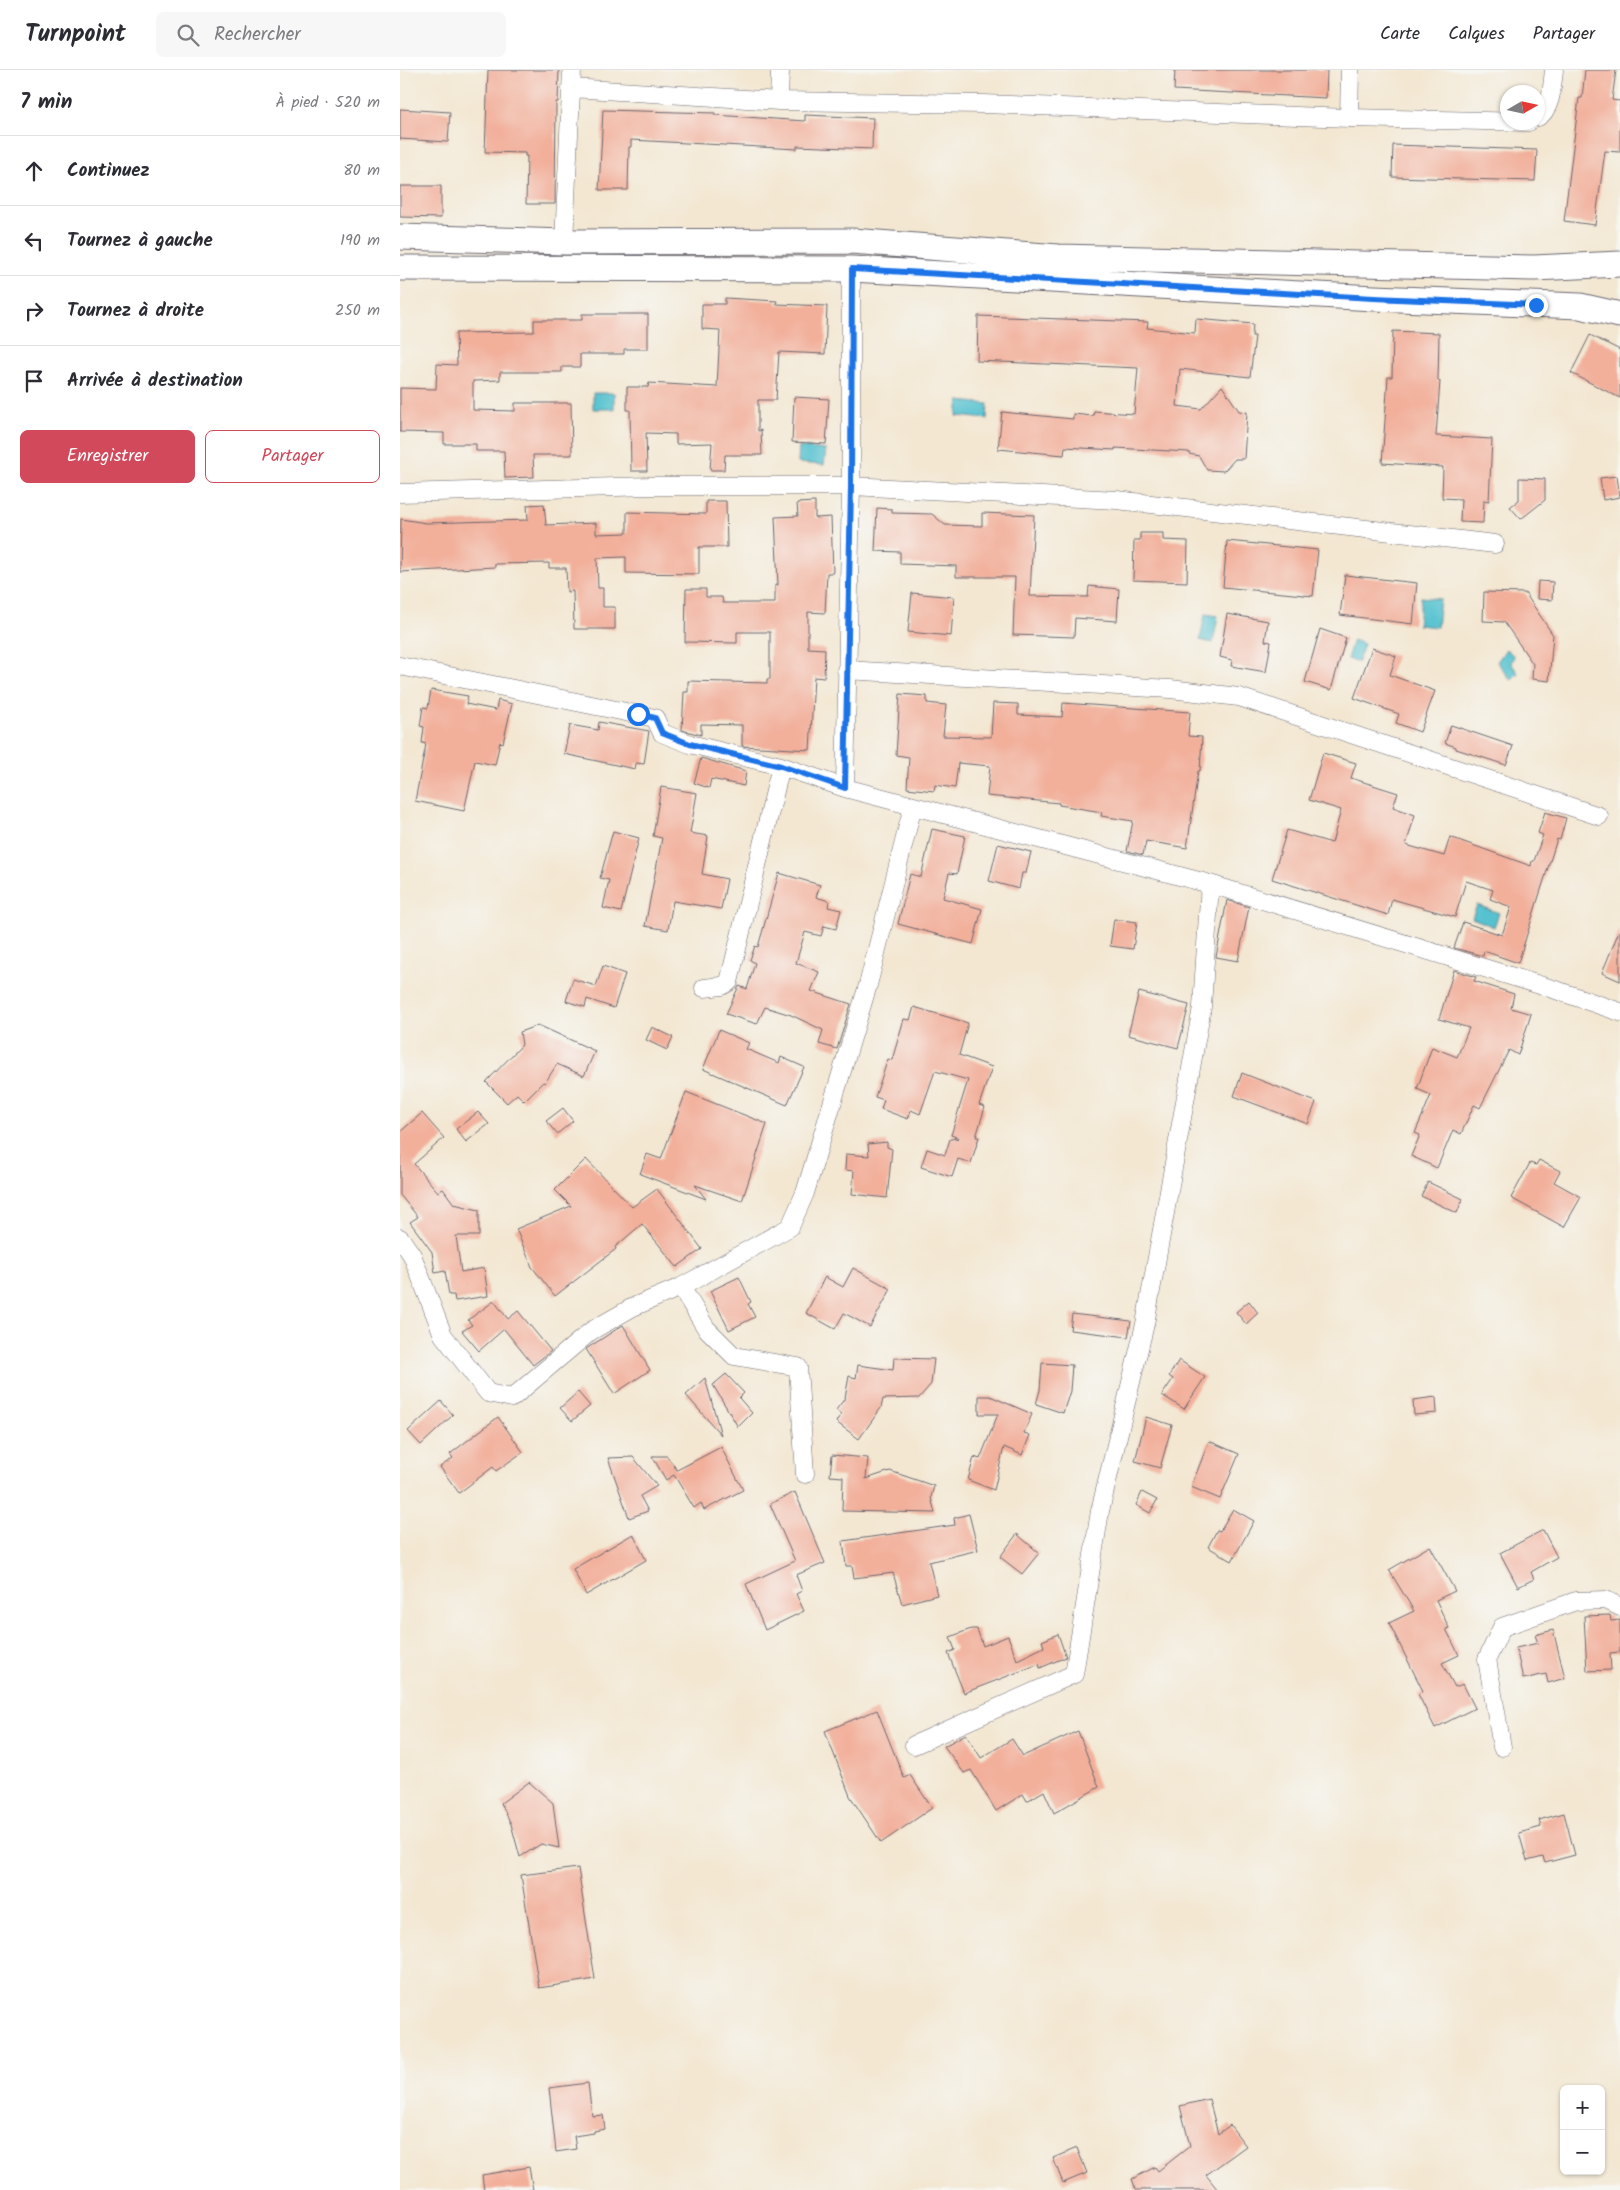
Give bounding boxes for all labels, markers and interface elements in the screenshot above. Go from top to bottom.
search box [156,12,506,57]
text: Turnpoint [25,15,126,54]
text: Rechercher [214,20,301,50]
text: Carte [1380,20,1420,49]
text: Calques [1448,20,1505,49]
text: Partager [1533,20,1595,49]
icon: search [174,21,202,49]
north arrow [1500,85,1545,130]
text: 7 min [20,86,72,119]
text: À pied · 520 m [276,90,380,115]
text: Continuez [67,156,150,186]
icon: ahead [20,157,48,185]
text: 80 m [343,158,380,183]
text: Tournez à gauche [67,226,213,256]
icon: left [20,227,48,255]
text: 190 m [340,228,380,253]
route end [1525,294,1548,317]
text: Tournez à droite [67,296,204,326]
icon: right [20,297,48,325]
text: 250 m [335,298,380,323]
text: Arrivée à destination [67,366,243,396]
icon: arrive [20,367,48,395]
button: Enregistrer [20,430,195,483]
button: Partager [205,430,380,483]
route start [627,703,650,726]
map controls [1560,2085,1605,2175]
button: + [1560,2085,1605,2130]
button: − [1560,2130,1605,2175]

